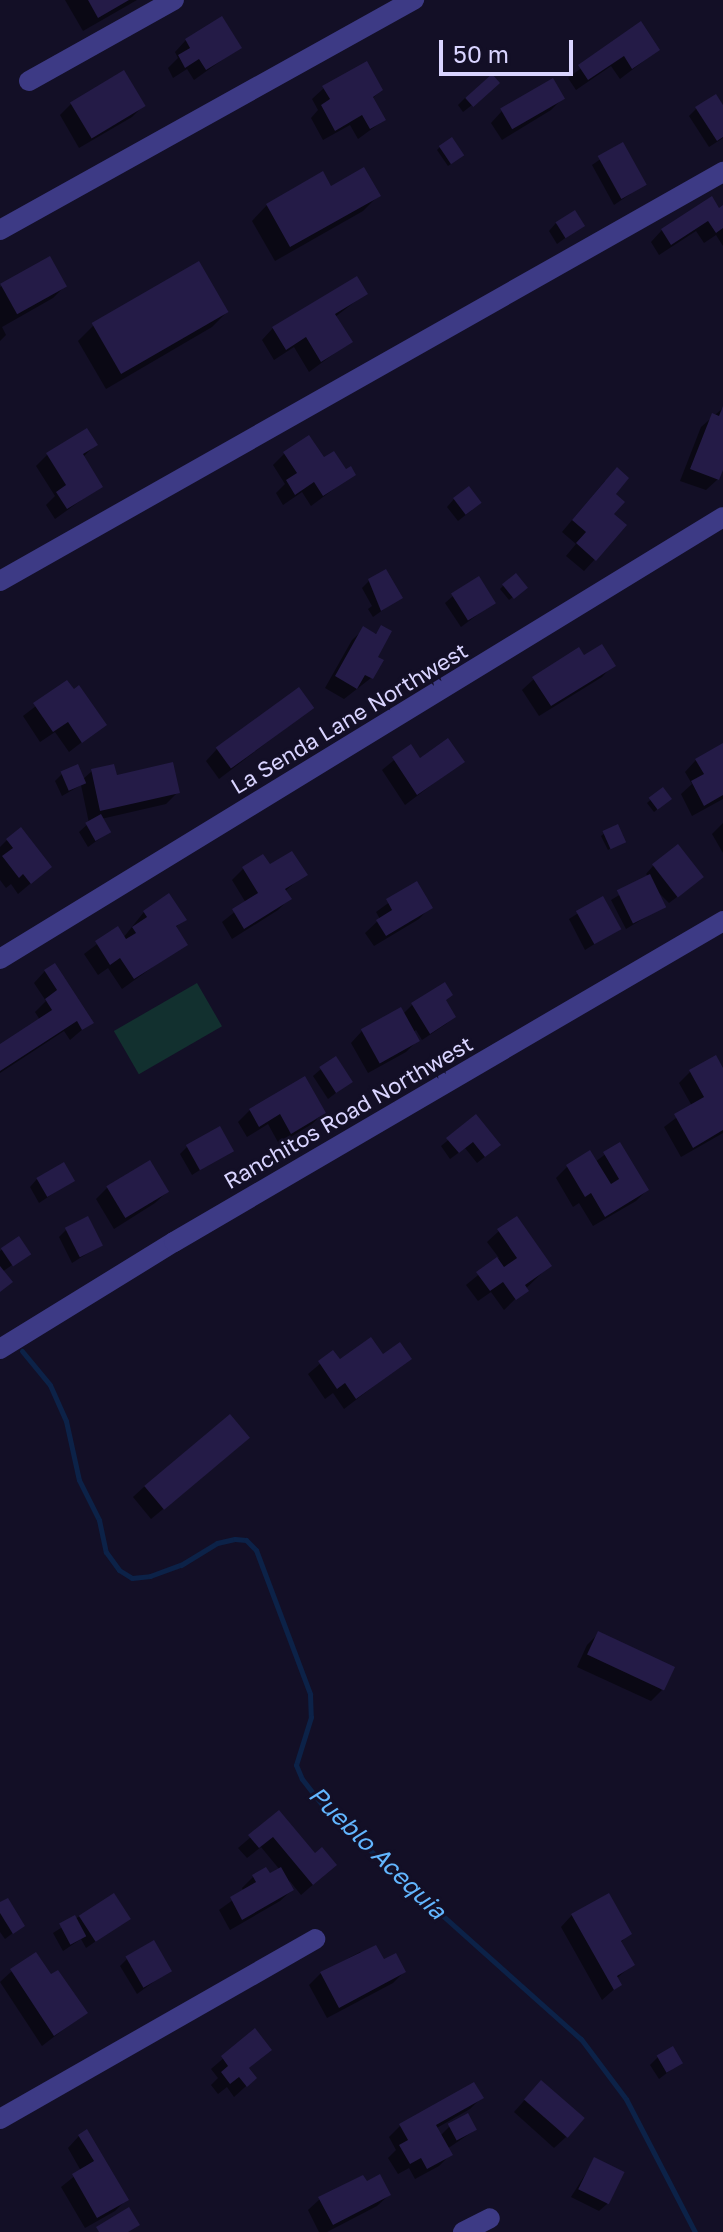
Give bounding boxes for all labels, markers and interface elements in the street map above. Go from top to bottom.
scale bar [443,24,577,74]
text: 50 m [453,39,509,68]
street label: La Senda Lane Northwest [226,637,472,799]
street label: Ranchitos Road Northwest [219,1030,477,1194]
water label: Pueblo Acequia [304,1780,452,1924]

